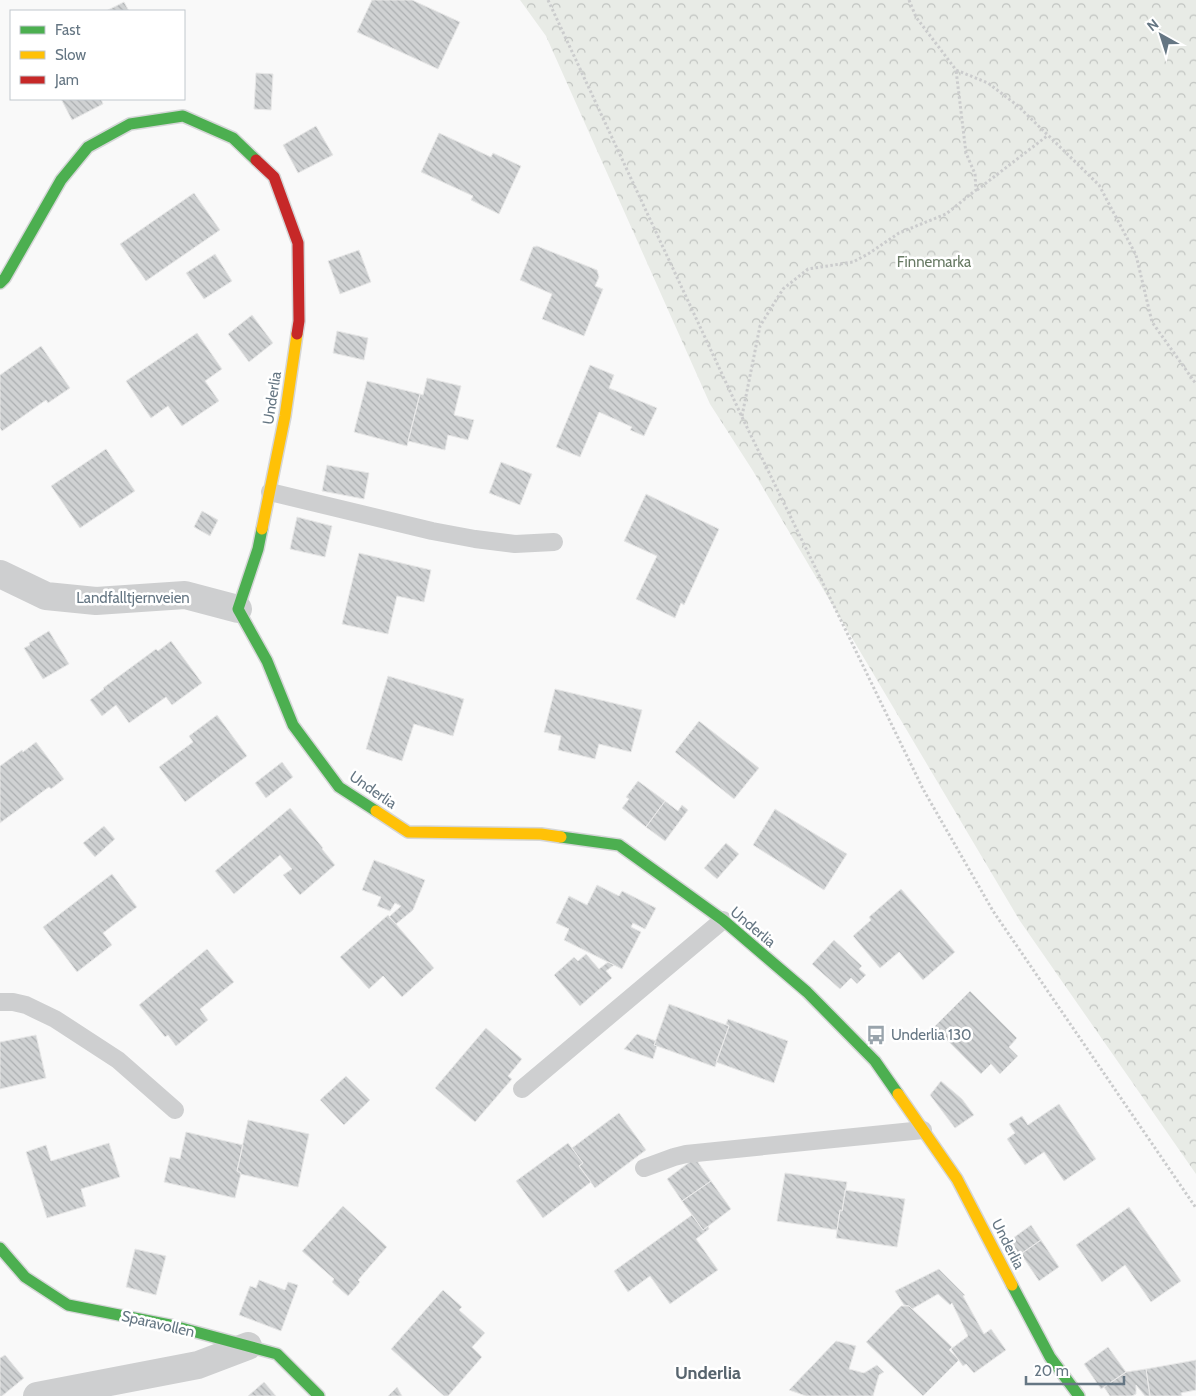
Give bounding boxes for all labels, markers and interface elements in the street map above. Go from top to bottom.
legend [10,10,185,100]
north arrow [1136,10,1186,60]
text: N [1143,15,1162,35]
text: Fast [55,21,80,39]
text: Slow [55,46,86,64]
text: Jam [54,71,79,89]
park label: Finnemarka [897,253,972,271]
street label: Underlia [259,369,285,426]
street label: Landfalltjernveien [76,589,190,607]
street label: Underlia [346,767,401,813]
street label: Underlia [727,903,780,952]
bus stop icon: Underlia 130 [865,1024,887,1046]
place label: Underlia 130 [891,1026,972,1044]
street label: Underlia [988,1216,1029,1273]
street label: Sparavollen [120,1307,196,1341]
scale bar [1026,1354,1124,1386]
district label: Underlia [675,1362,741,1384]
text: 20 m [1034,1362,1069,1380]

